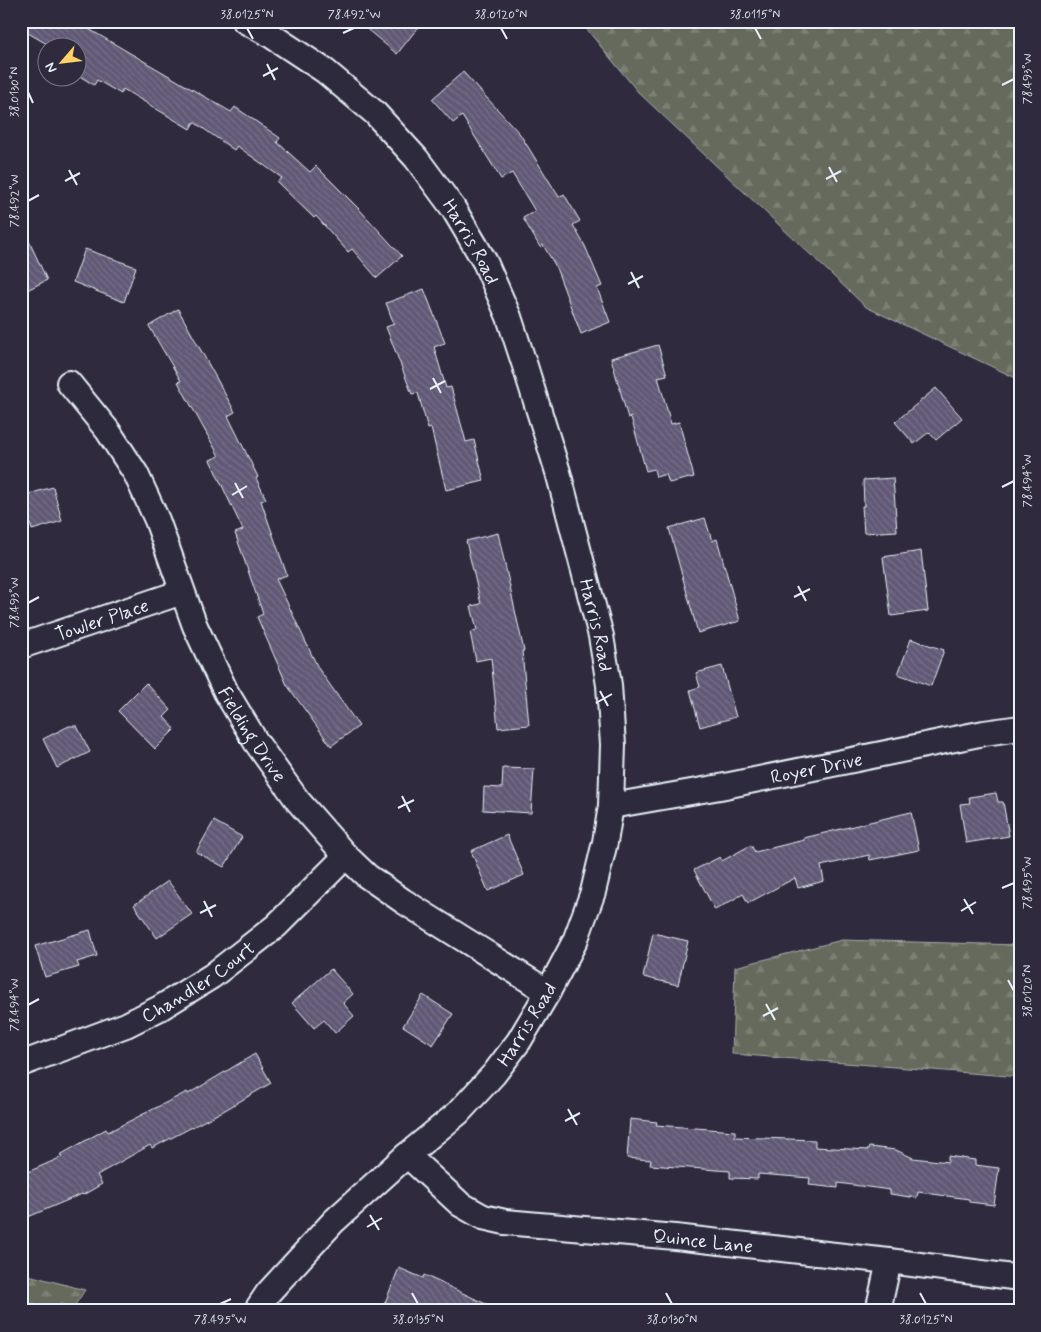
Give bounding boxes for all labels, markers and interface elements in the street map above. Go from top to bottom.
text: 38.0125°N [220,7,274,23]
text: 78.492°W [328,7,381,23]
text: 38.0120°N [475,7,527,23]
text: 38.0115°N [730,7,780,23]
north arrow [38,38,88,88]
text: 78.493°W [1020,54,1036,104]
text: N [41,59,62,76]
text: 38.0130°N [7,67,23,117]
text: 78.492°W [7,174,23,227]
street label: Harris Road [436,194,504,288]
text: 78.494°W [1020,454,1036,507]
street label: Harris Road [572,576,618,673]
text: 78.493°W [7,578,23,628]
street label: Towler Place [52,593,152,648]
street label: Fielding Drive [212,682,292,787]
street label: Royer Drive [768,747,865,790]
text: 78.495°W [1020,857,1036,909]
street label: Chandler Court [137,936,261,1029]
text: 38.0120°N [1020,965,1036,1017]
text: 78.494°W [7,978,23,1031]
street label: Harris Road [492,978,563,1071]
street label: Quince Lane [652,1224,754,1260]
text: 78.495°W [194,1312,246,1328]
text: 38.0135°N [393,1312,443,1328]
text: 38.0130°N [647,1312,697,1328]
text: 38.0125°N [899,1312,953,1328]

